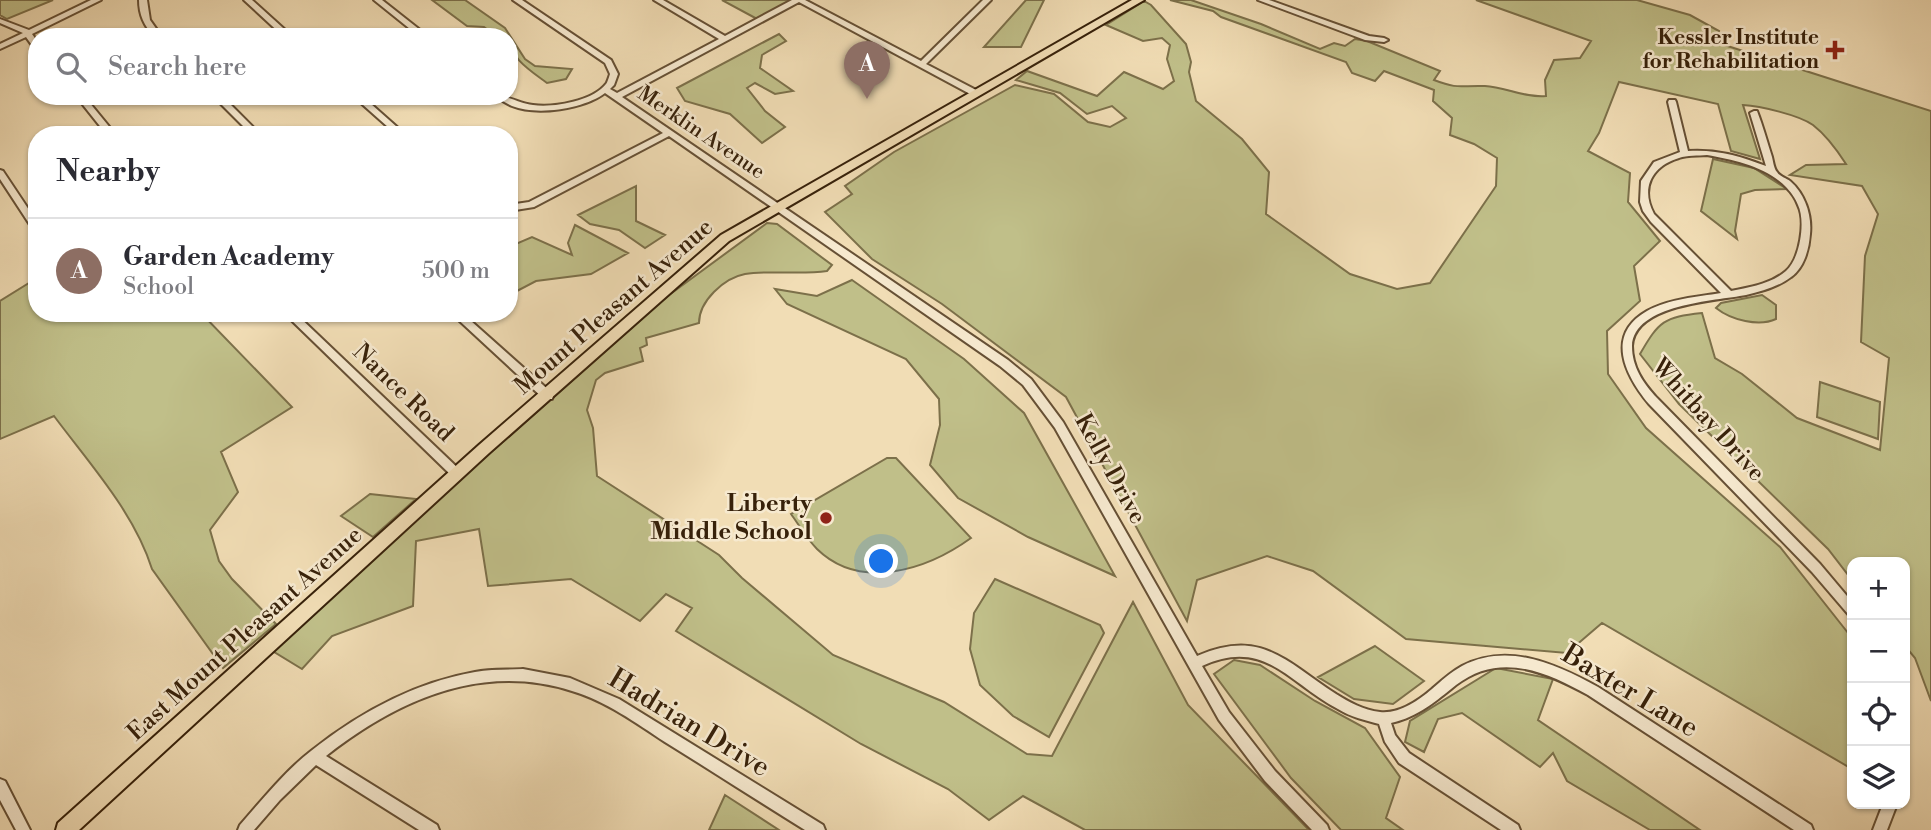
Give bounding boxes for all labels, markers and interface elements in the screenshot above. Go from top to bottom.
place label: Kessler Institute for Rehabilitation [1642,25,1819,75]
search box [28,28,518,105]
marker: Kessler Institute for Rehabilitation [1825,40,1845,60]
pin: A [844,41,890,99]
icon: search [52,48,90,86]
text: Search here [108,51,247,83]
street label: Merklin Avenue [632,81,770,185]
text: Nearby [56,153,160,191]
street label: Mount Pleasant Avenue [509,213,719,401]
text: Garden Academy [123,241,334,273]
text: A [71,257,87,285]
text: 500 m [422,257,490,285]
text: School [123,273,194,301]
street label: Nance Road [346,337,460,449]
street label: Whitbay Drive [1644,351,1771,488]
street label: Kelly Drive [1067,409,1153,529]
place label: Liberty Middle School [650,489,813,547]
marker: Liberty Middle School [818,510,834,526]
street label: East Mount Pleasant Avenue [121,520,369,748]
your location [864,544,898,578]
map controls [1847,557,1910,809]
button: + [1847,557,1910,620]
button: − [1847,620,1910,683]
street label: Baxter Lane [1554,636,1705,745]
street label: Hadrian Drive [602,661,776,785]
button: locate [1847,683,1910,746]
button: layers [1847,746,1910,809]

